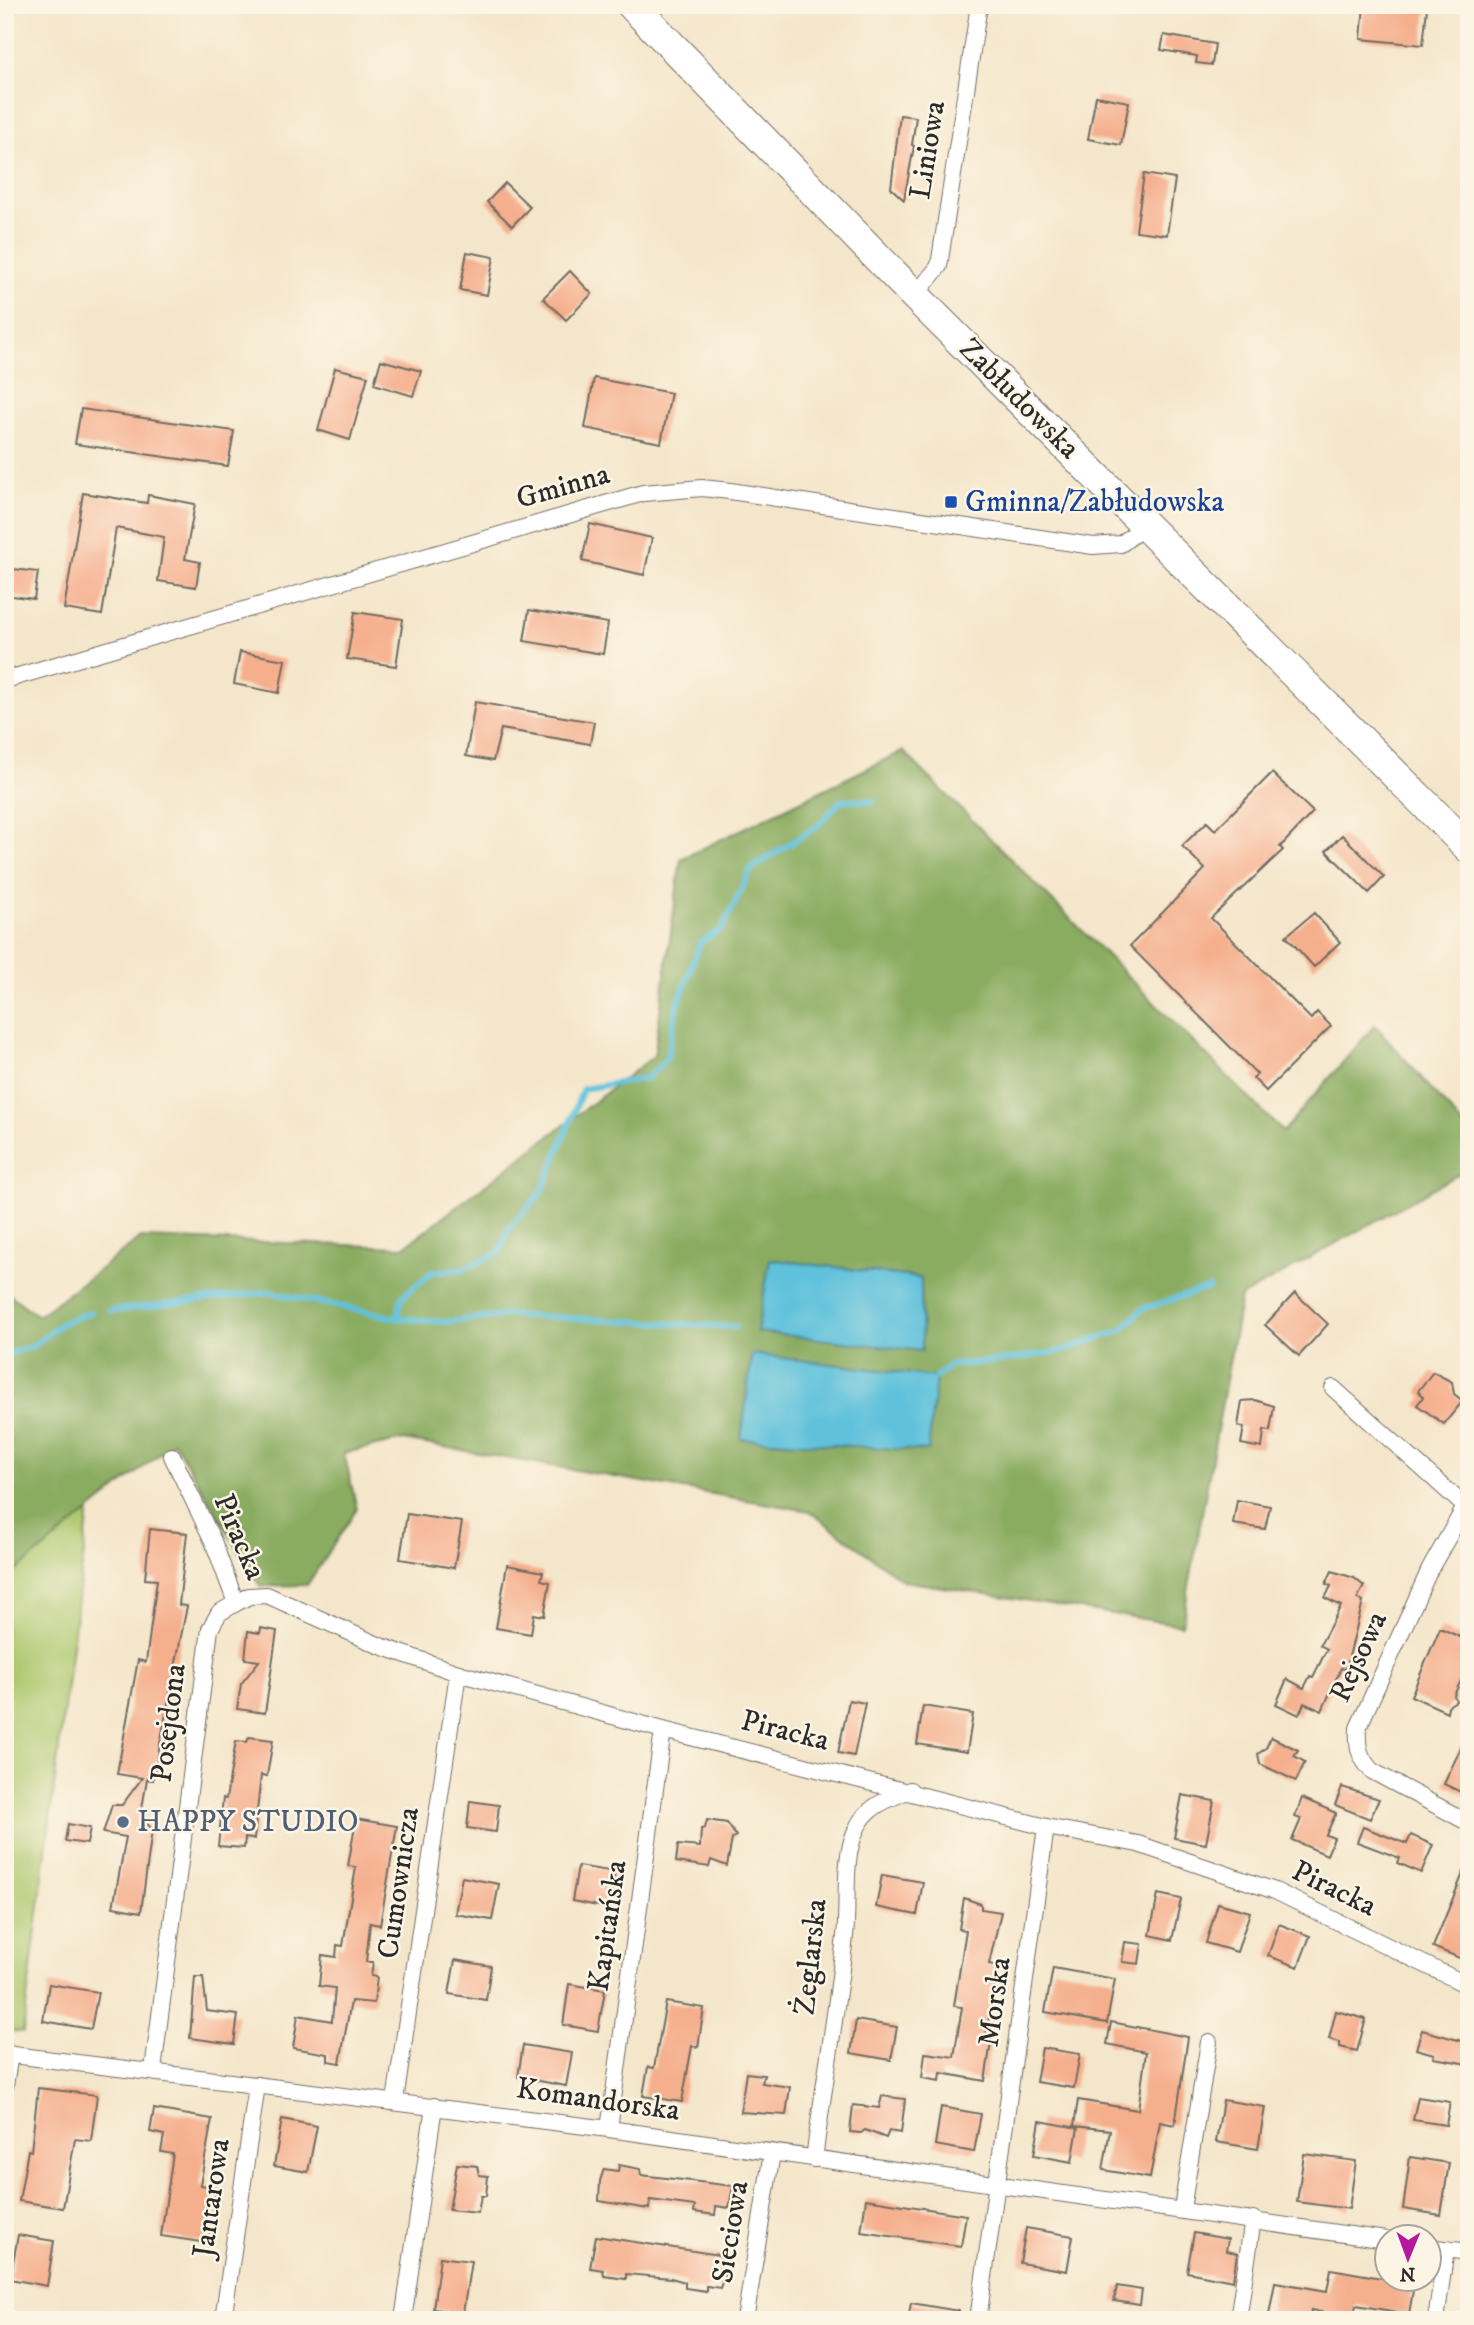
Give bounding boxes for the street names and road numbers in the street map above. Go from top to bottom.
street label: Liniowa [902,98,954,202]
street label: Zabłudowska [951,331,1087,467]
street label: Gminna [512,456,614,518]
street label: Piracka [204,1489,274,1586]
street label: Rejsowa [1322,1605,1396,1708]
street label: Posejdona [143,1661,195,1784]
street label: Piracka [737,1702,833,1760]
street label: Cumownicza [370,1805,428,1961]
street label: Piracka [1286,1853,1383,1925]
street label: Kapitańska [580,1858,636,1994]
street label: Żeglarska [785,1897,836,2017]
street label: Morska [970,1954,1020,2049]
street label: Komandorska [514,2070,682,2130]
street label: Jantarowa [185,2136,239,2263]
street label: Sieciowa [705,2178,757,2286]

